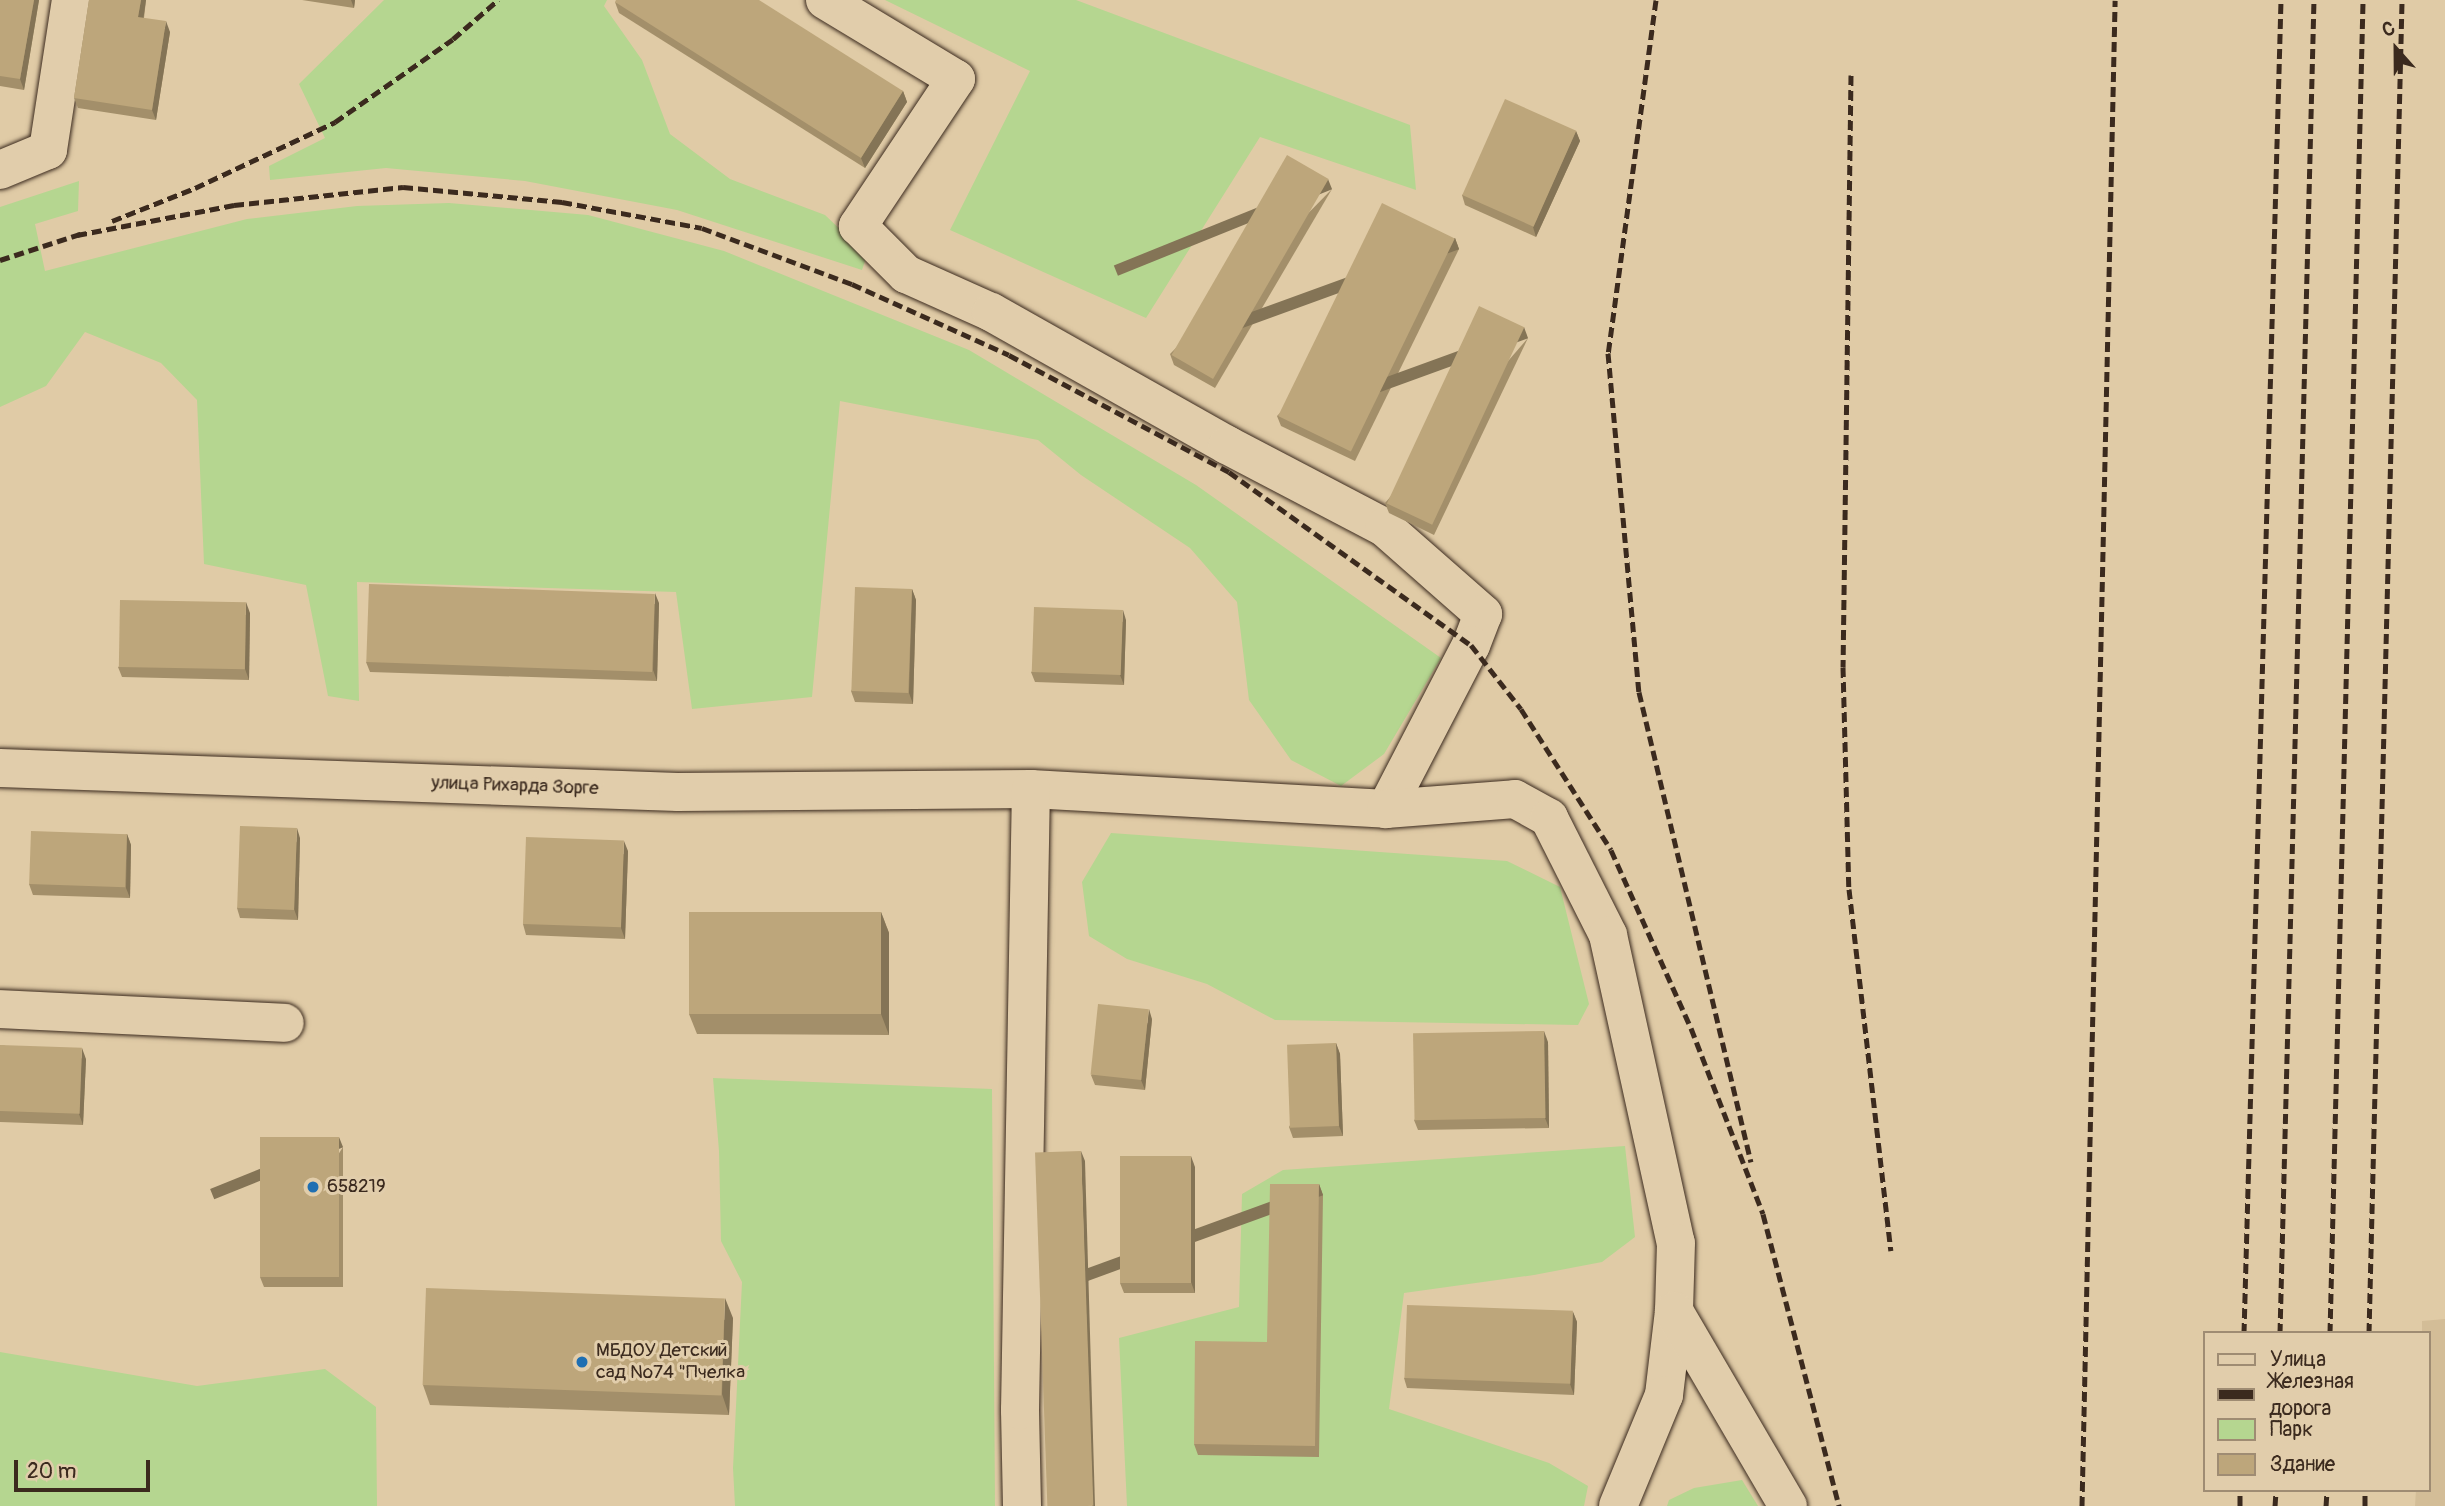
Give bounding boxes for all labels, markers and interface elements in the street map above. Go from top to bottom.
north arrow [2361,14,2431,84]
text: С [2379,16,2398,43]
street label: улица Рихарда Зорге [431,772,599,800]
place label: 658219 [327,1176,386,1198]
marker: 658219 [305,1179,321,1195]
legend [2204,1331,2431,1492]
place label: МБДОУ Детский сад №74 "Пчелка [596,1340,745,1384]
text: Улица [2270,1346,2326,1373]
marker: МБДОУ Детский сад №74 "Пчелка [574,1354,590,1370]
text: Железная дорога [2269,1368,2354,1422]
text: Парк [2270,1416,2313,1443]
scale bar [18,1446,154,1490]
text: Здание [2270,1451,2335,1478]
text: 20 m [27,1458,76,1485]

